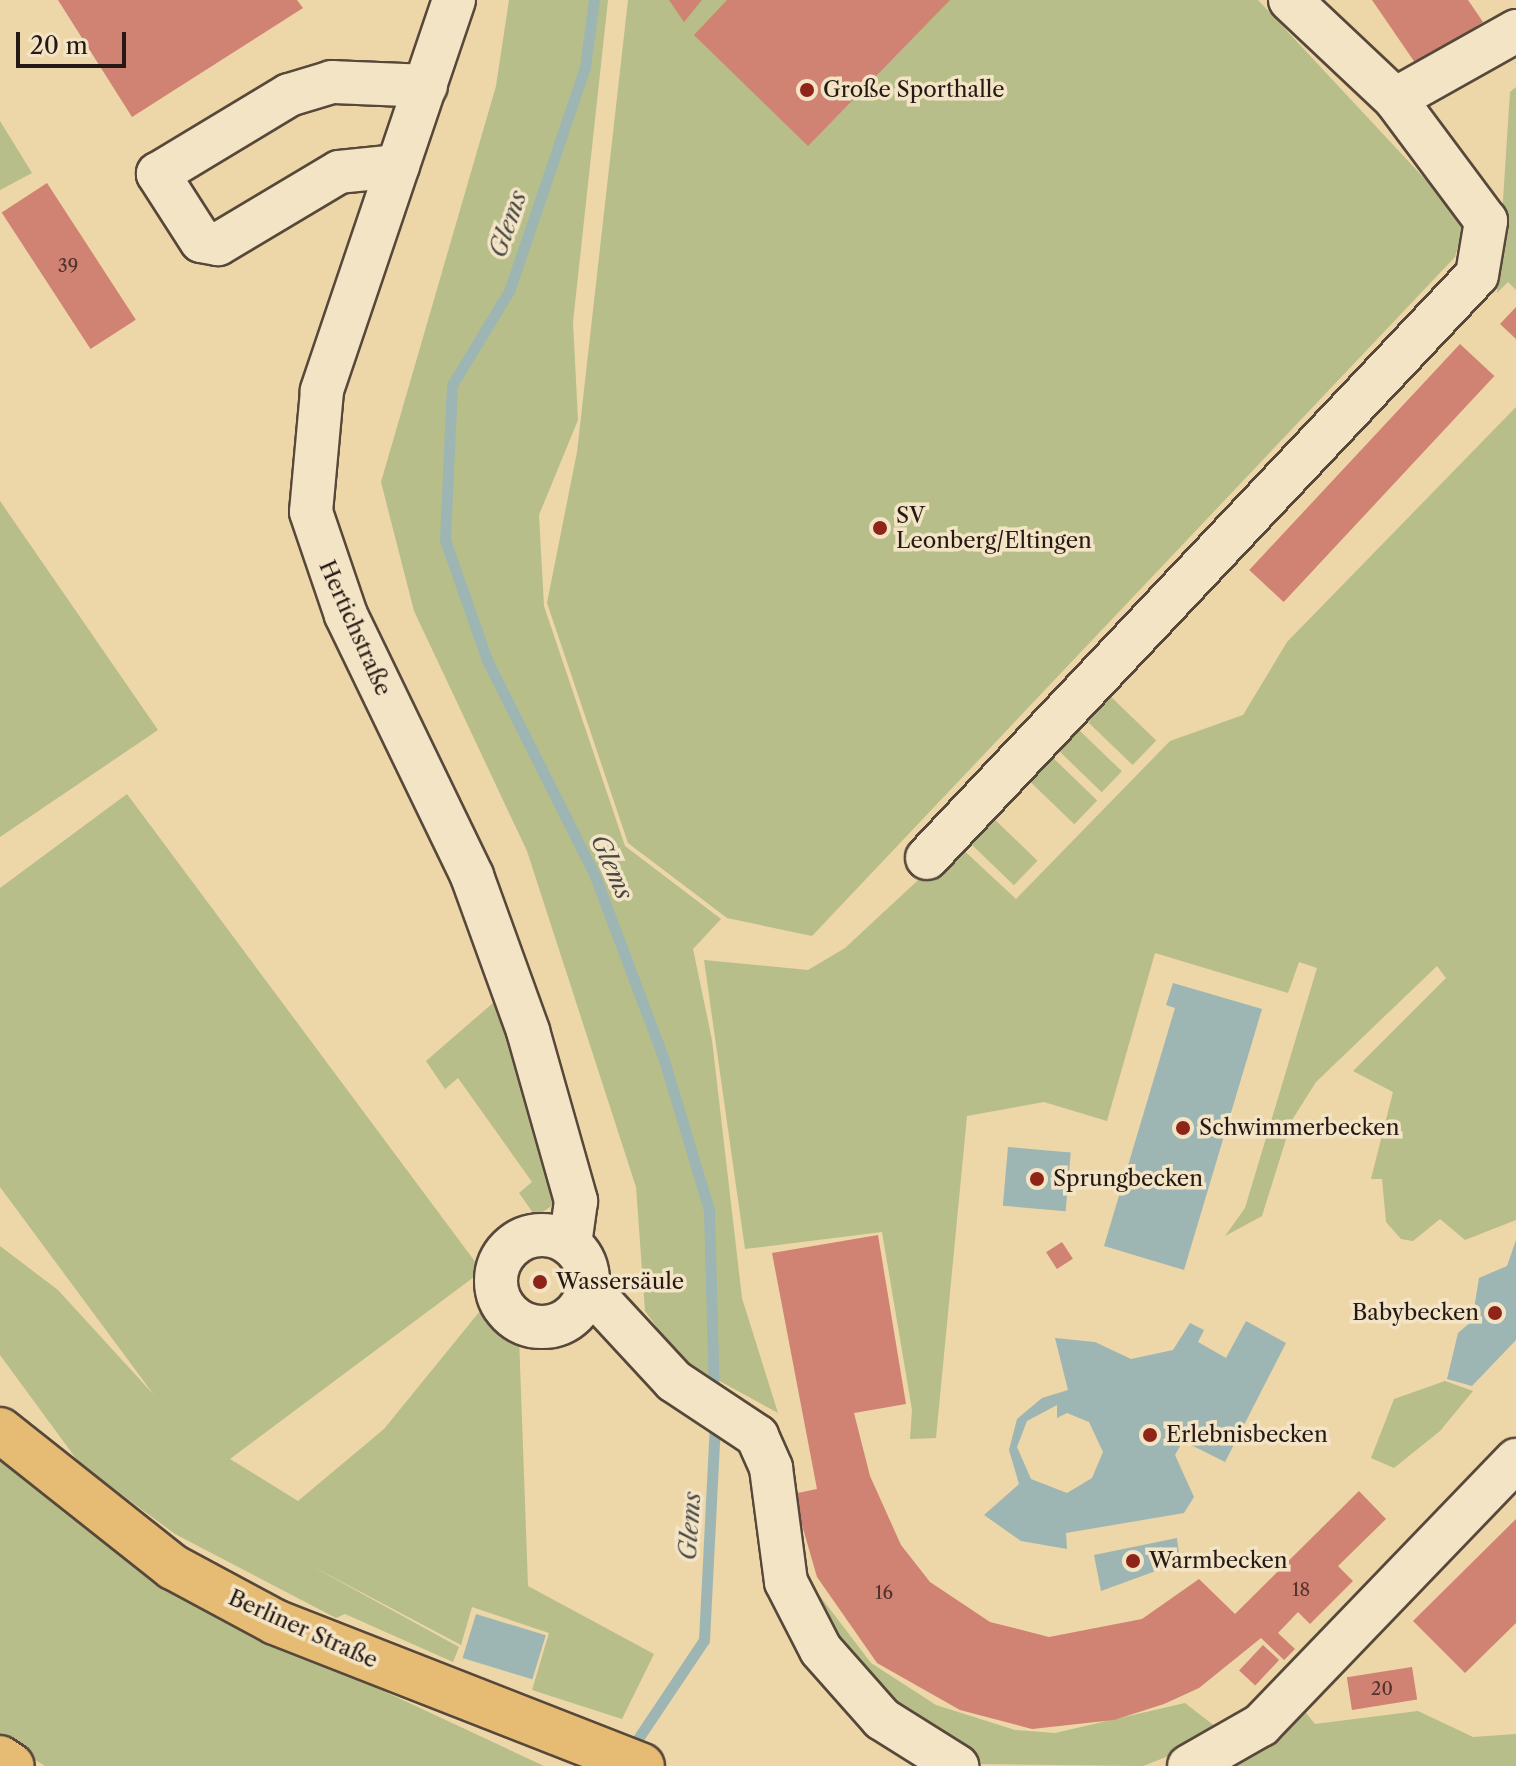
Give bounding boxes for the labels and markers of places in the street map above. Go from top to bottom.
place label: Große Sporthalle [823,77,1005,103]
marker: Große Sporthalle [798,81,816,99]
place label: SV Leonberg/Eltingen [896,502,1092,554]
marker: SV Leonberg/Eltingen [871,519,889,537]
place label: Schwimmerbecken [1199,1115,1399,1141]
marker: Schwimmerbecken [1174,1119,1192,1137]
place label: Sprungbecken [1053,1166,1203,1192]
marker: Sprungbecken [1028,1170,1046,1188]
place label: Wassersäule [556,1269,684,1295]
marker: Wassersäule [531,1273,549,1291]
place label: Babybecken [1352,1300,1479,1326]
marker: Babybecken [1486,1304,1504,1322]
place label: Erlebnisbecken [1166,1422,1328,1448]
marker: Erlebnisbecken [1141,1426,1159,1444]
place label: Warmbecken [1149,1548,1288,1574]
marker: Warmbecken [1124,1552,1142,1570]

